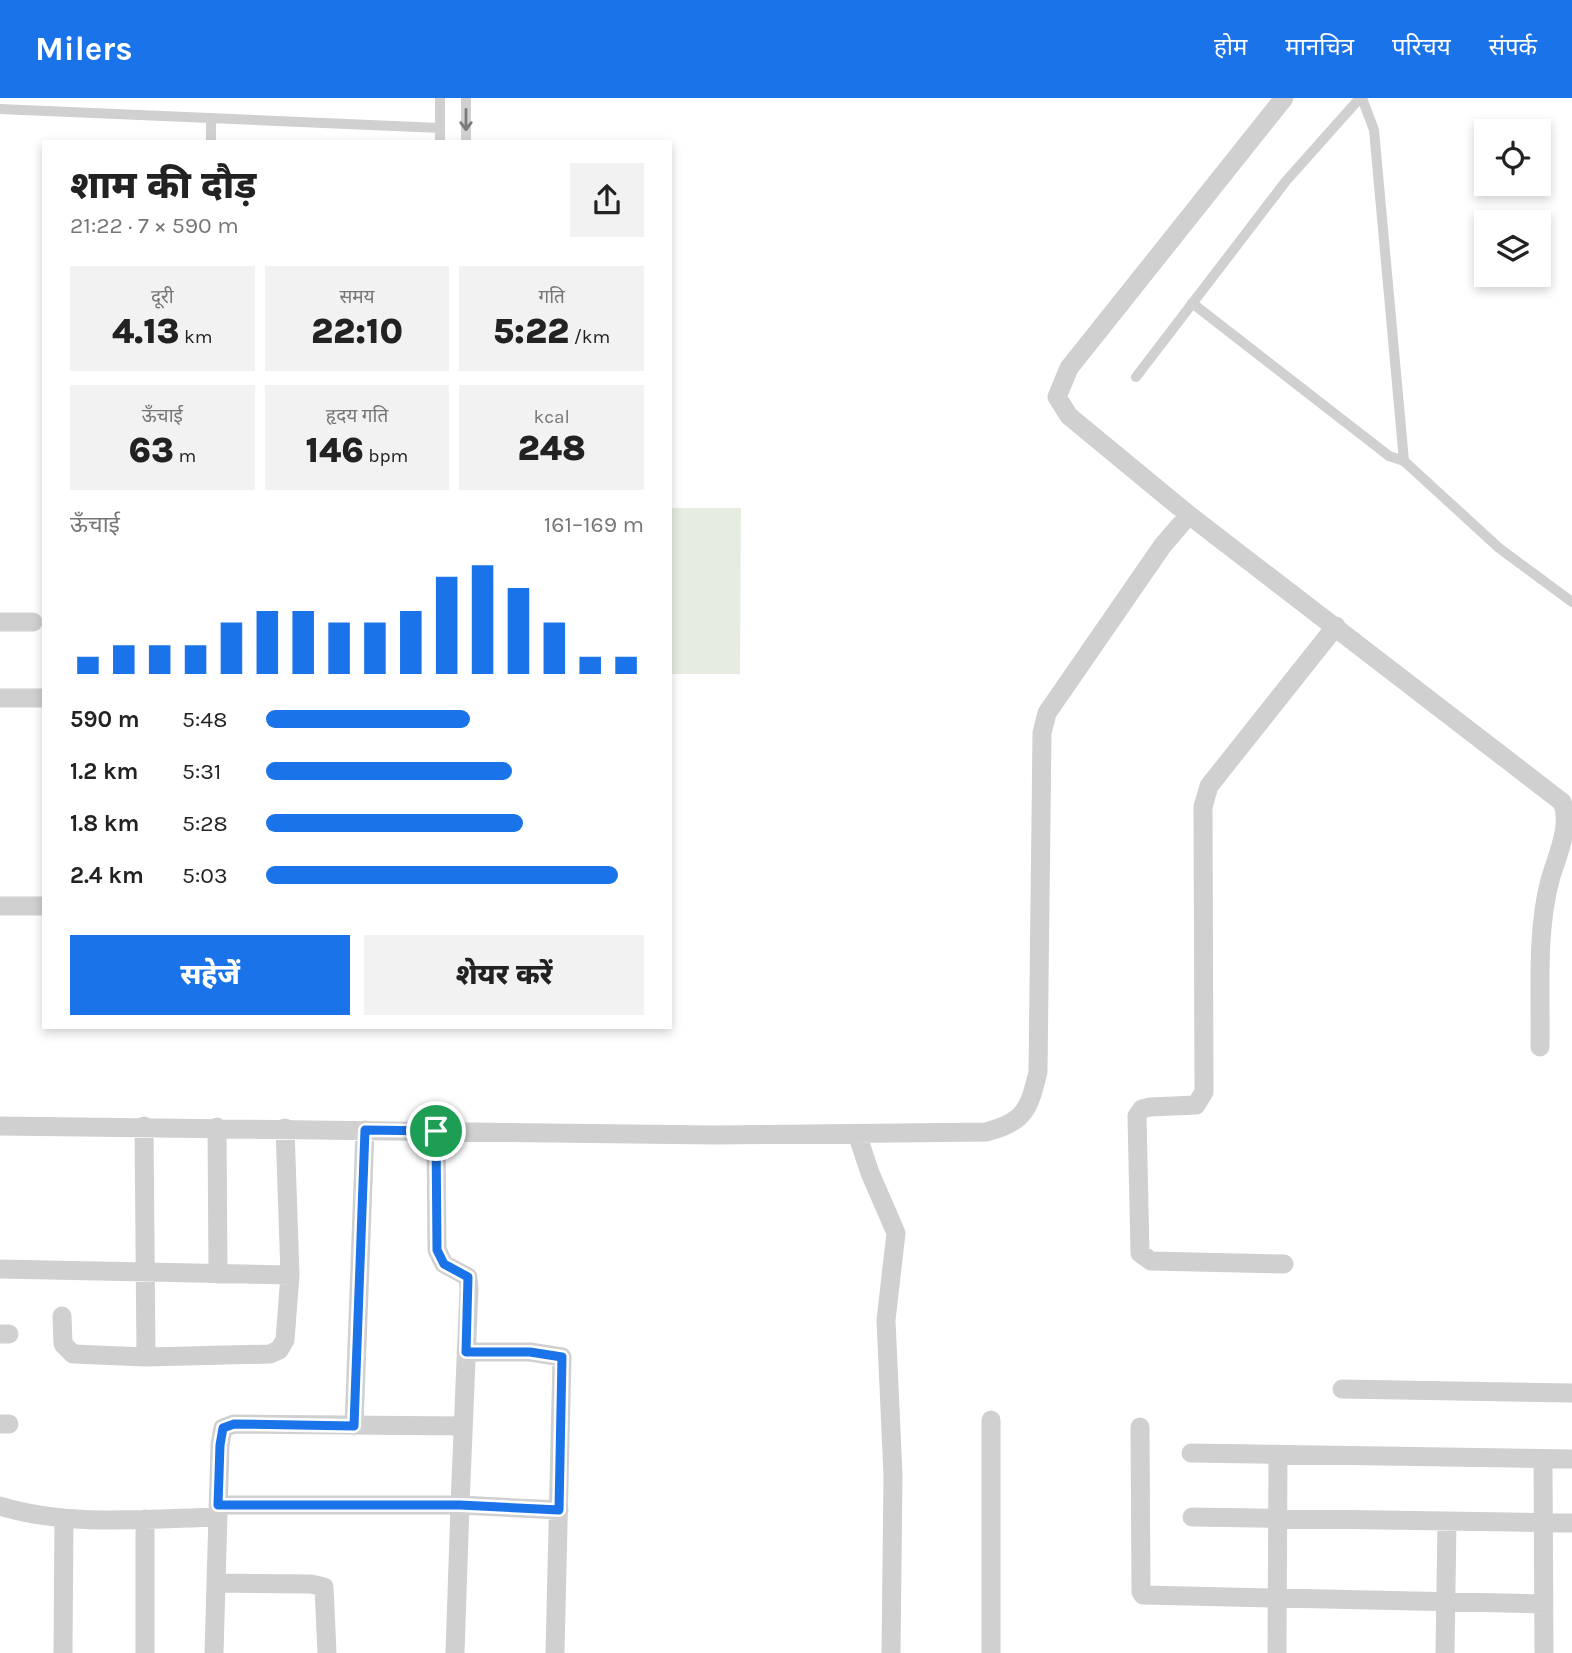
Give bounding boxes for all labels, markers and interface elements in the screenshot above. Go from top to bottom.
text: Milers [35,30,133,68]
text: होम [1214,33,1247,61]
text: मानचित्र [1285,33,1354,61]
text: परिचय [1392,33,1451,61]
text: संपर्क [1489,33,1537,61]
one-way arrow [459,108,473,131]
map controls [1474,119,1551,287]
button: locate [1474,119,1551,196]
text: शाम की दौड़ [70,163,256,208]
button: share [570,163,644,237]
button: layers [1474,210,1551,287]
text: 21:22 · 7 × 590 m [70,212,239,239]
text: दूरी [151,286,174,308]
text: समय [339,286,375,308]
text: गति [538,286,565,308]
text: 4.13 [112,311,180,352]
text: 22:10 [311,311,403,352]
text: 5:22 [493,311,569,352]
text: km [180,326,213,348]
text: /km [569,326,610,348]
text: ऊँचाई [142,405,183,427]
text: हृदय गति [326,405,388,427]
text: kcal [534,406,570,428]
text: 248 [518,428,586,469]
text: 63 [128,430,174,471]
text: 146 [306,430,364,471]
text: m [174,445,196,467]
text: bpm [364,445,408,467]
text: ऊँचाई [70,511,120,538]
text: 161–169 m [544,511,644,538]
text: 590 m [70,706,140,733]
text: 5:48 [182,706,227,733]
text: 1.2 km [70,758,138,785]
text: 5:31 [182,758,221,785]
text: 1.8 km [70,810,139,837]
text: 5:28 [182,810,228,837]
text: 2.4 km [70,862,144,889]
text: 5:03 [182,862,228,889]
button: सहेजें [70,935,350,1015]
button: शेयर करें [364,935,644,1015]
pin [406,1101,466,1161]
icon: arrive [417,1112,455,1150]

